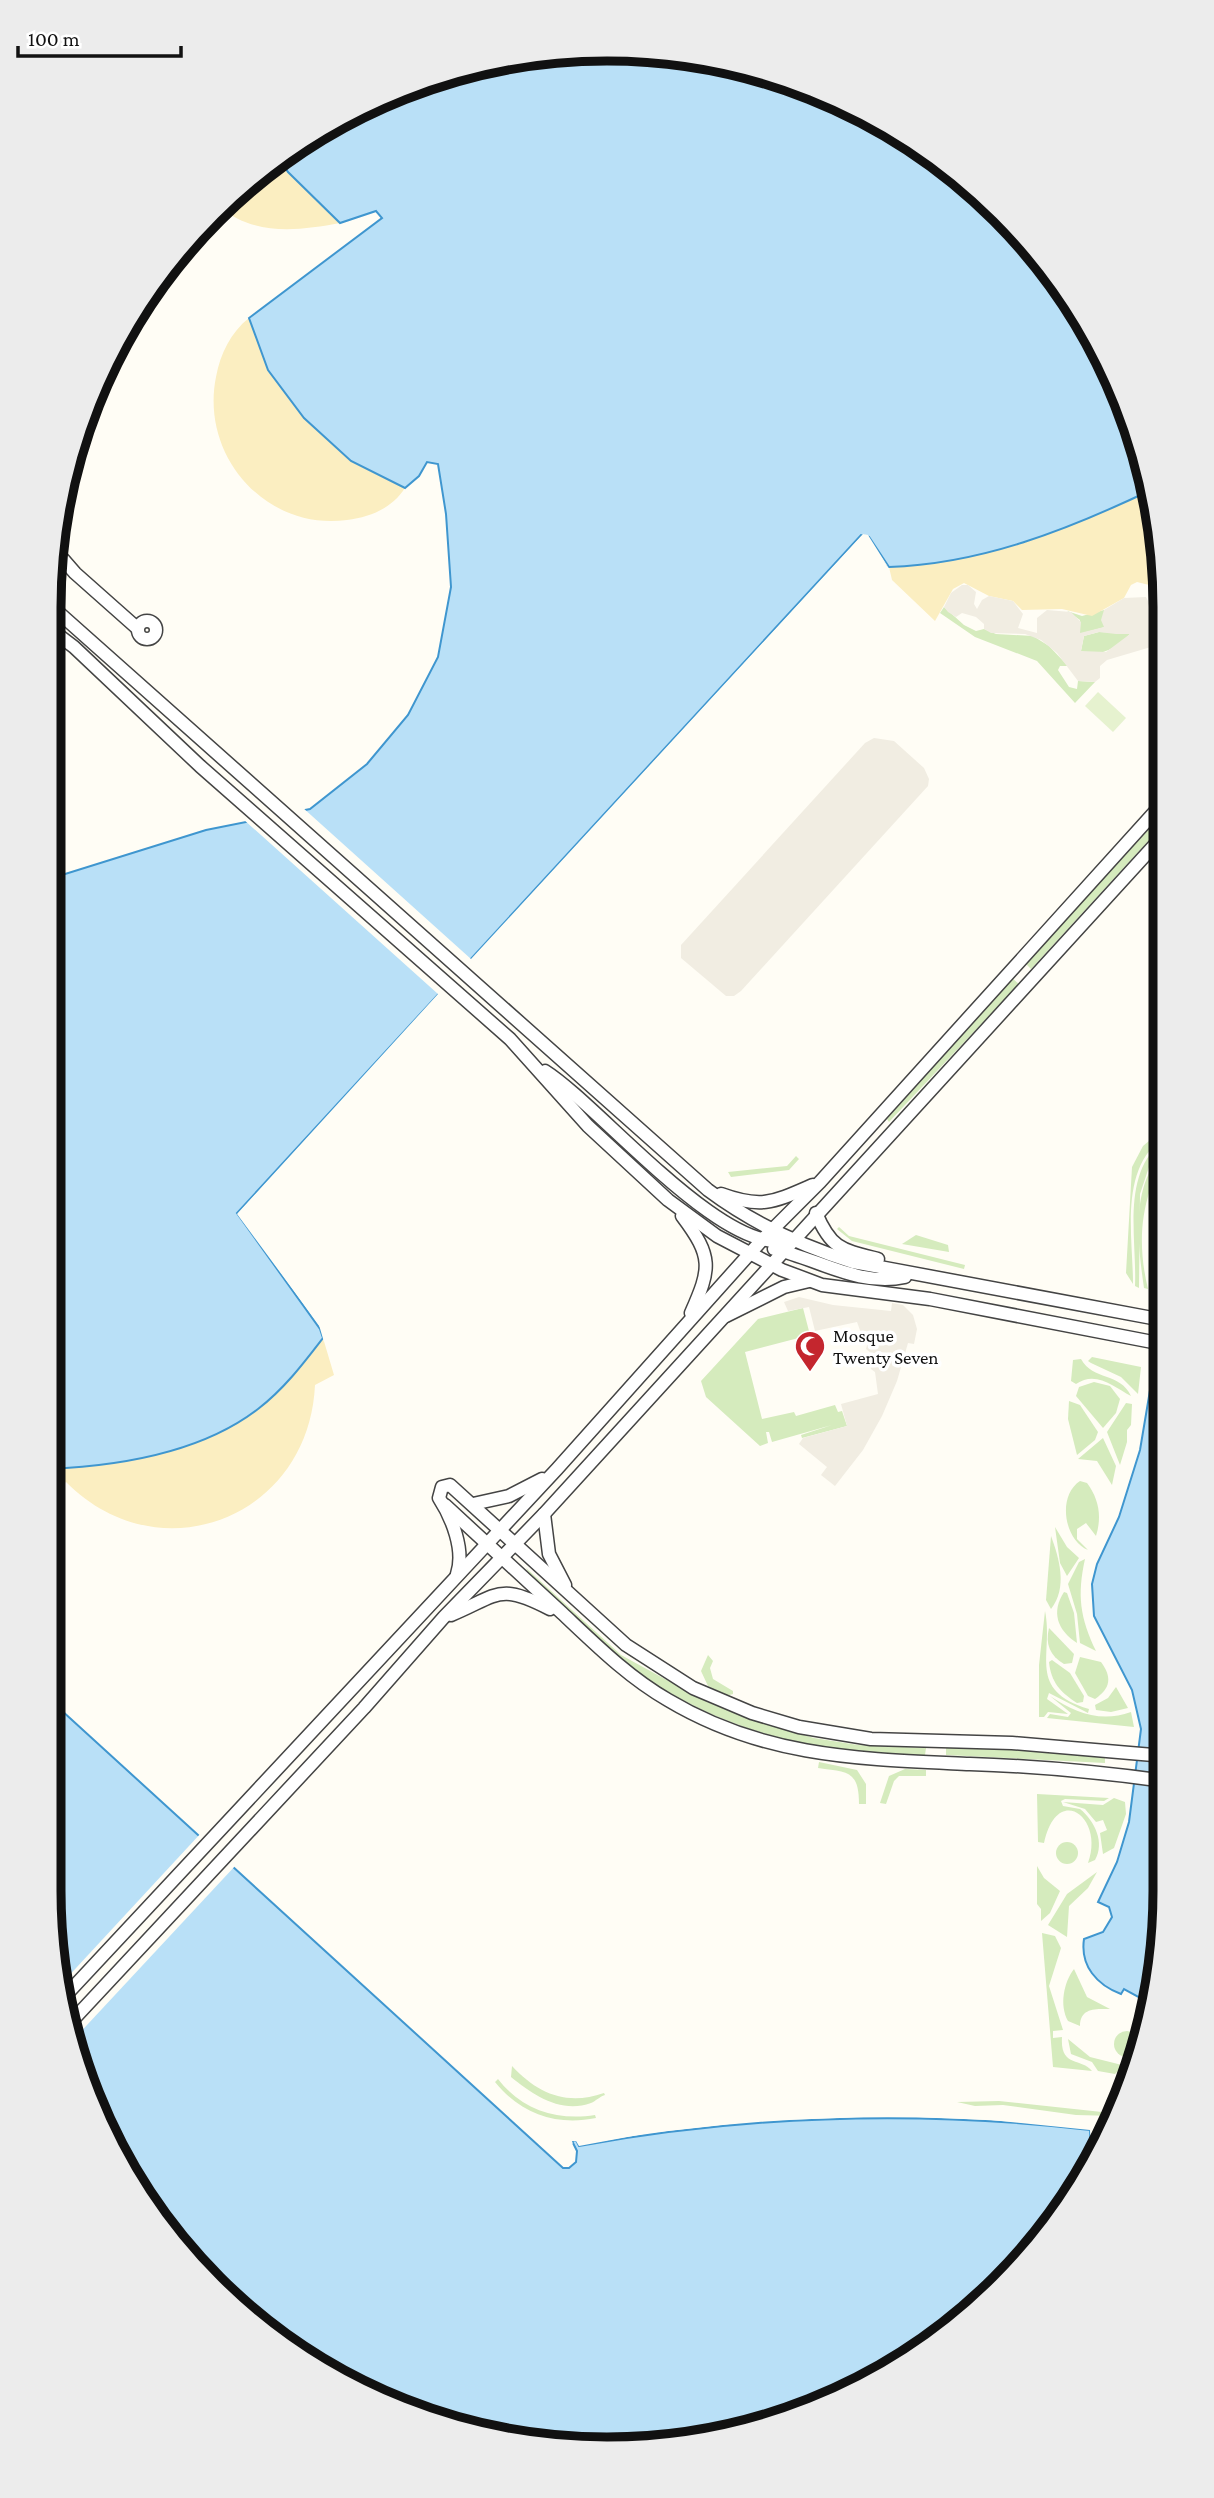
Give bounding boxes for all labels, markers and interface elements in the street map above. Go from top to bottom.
scale bar [18,14,180,58]
text: 100 m [28,27,80,51]
place label: Mosque Twenty Seven [833,1325,939,1368]
mosque icon: Mosque Twenty Seven [793,1329,827,1373]

